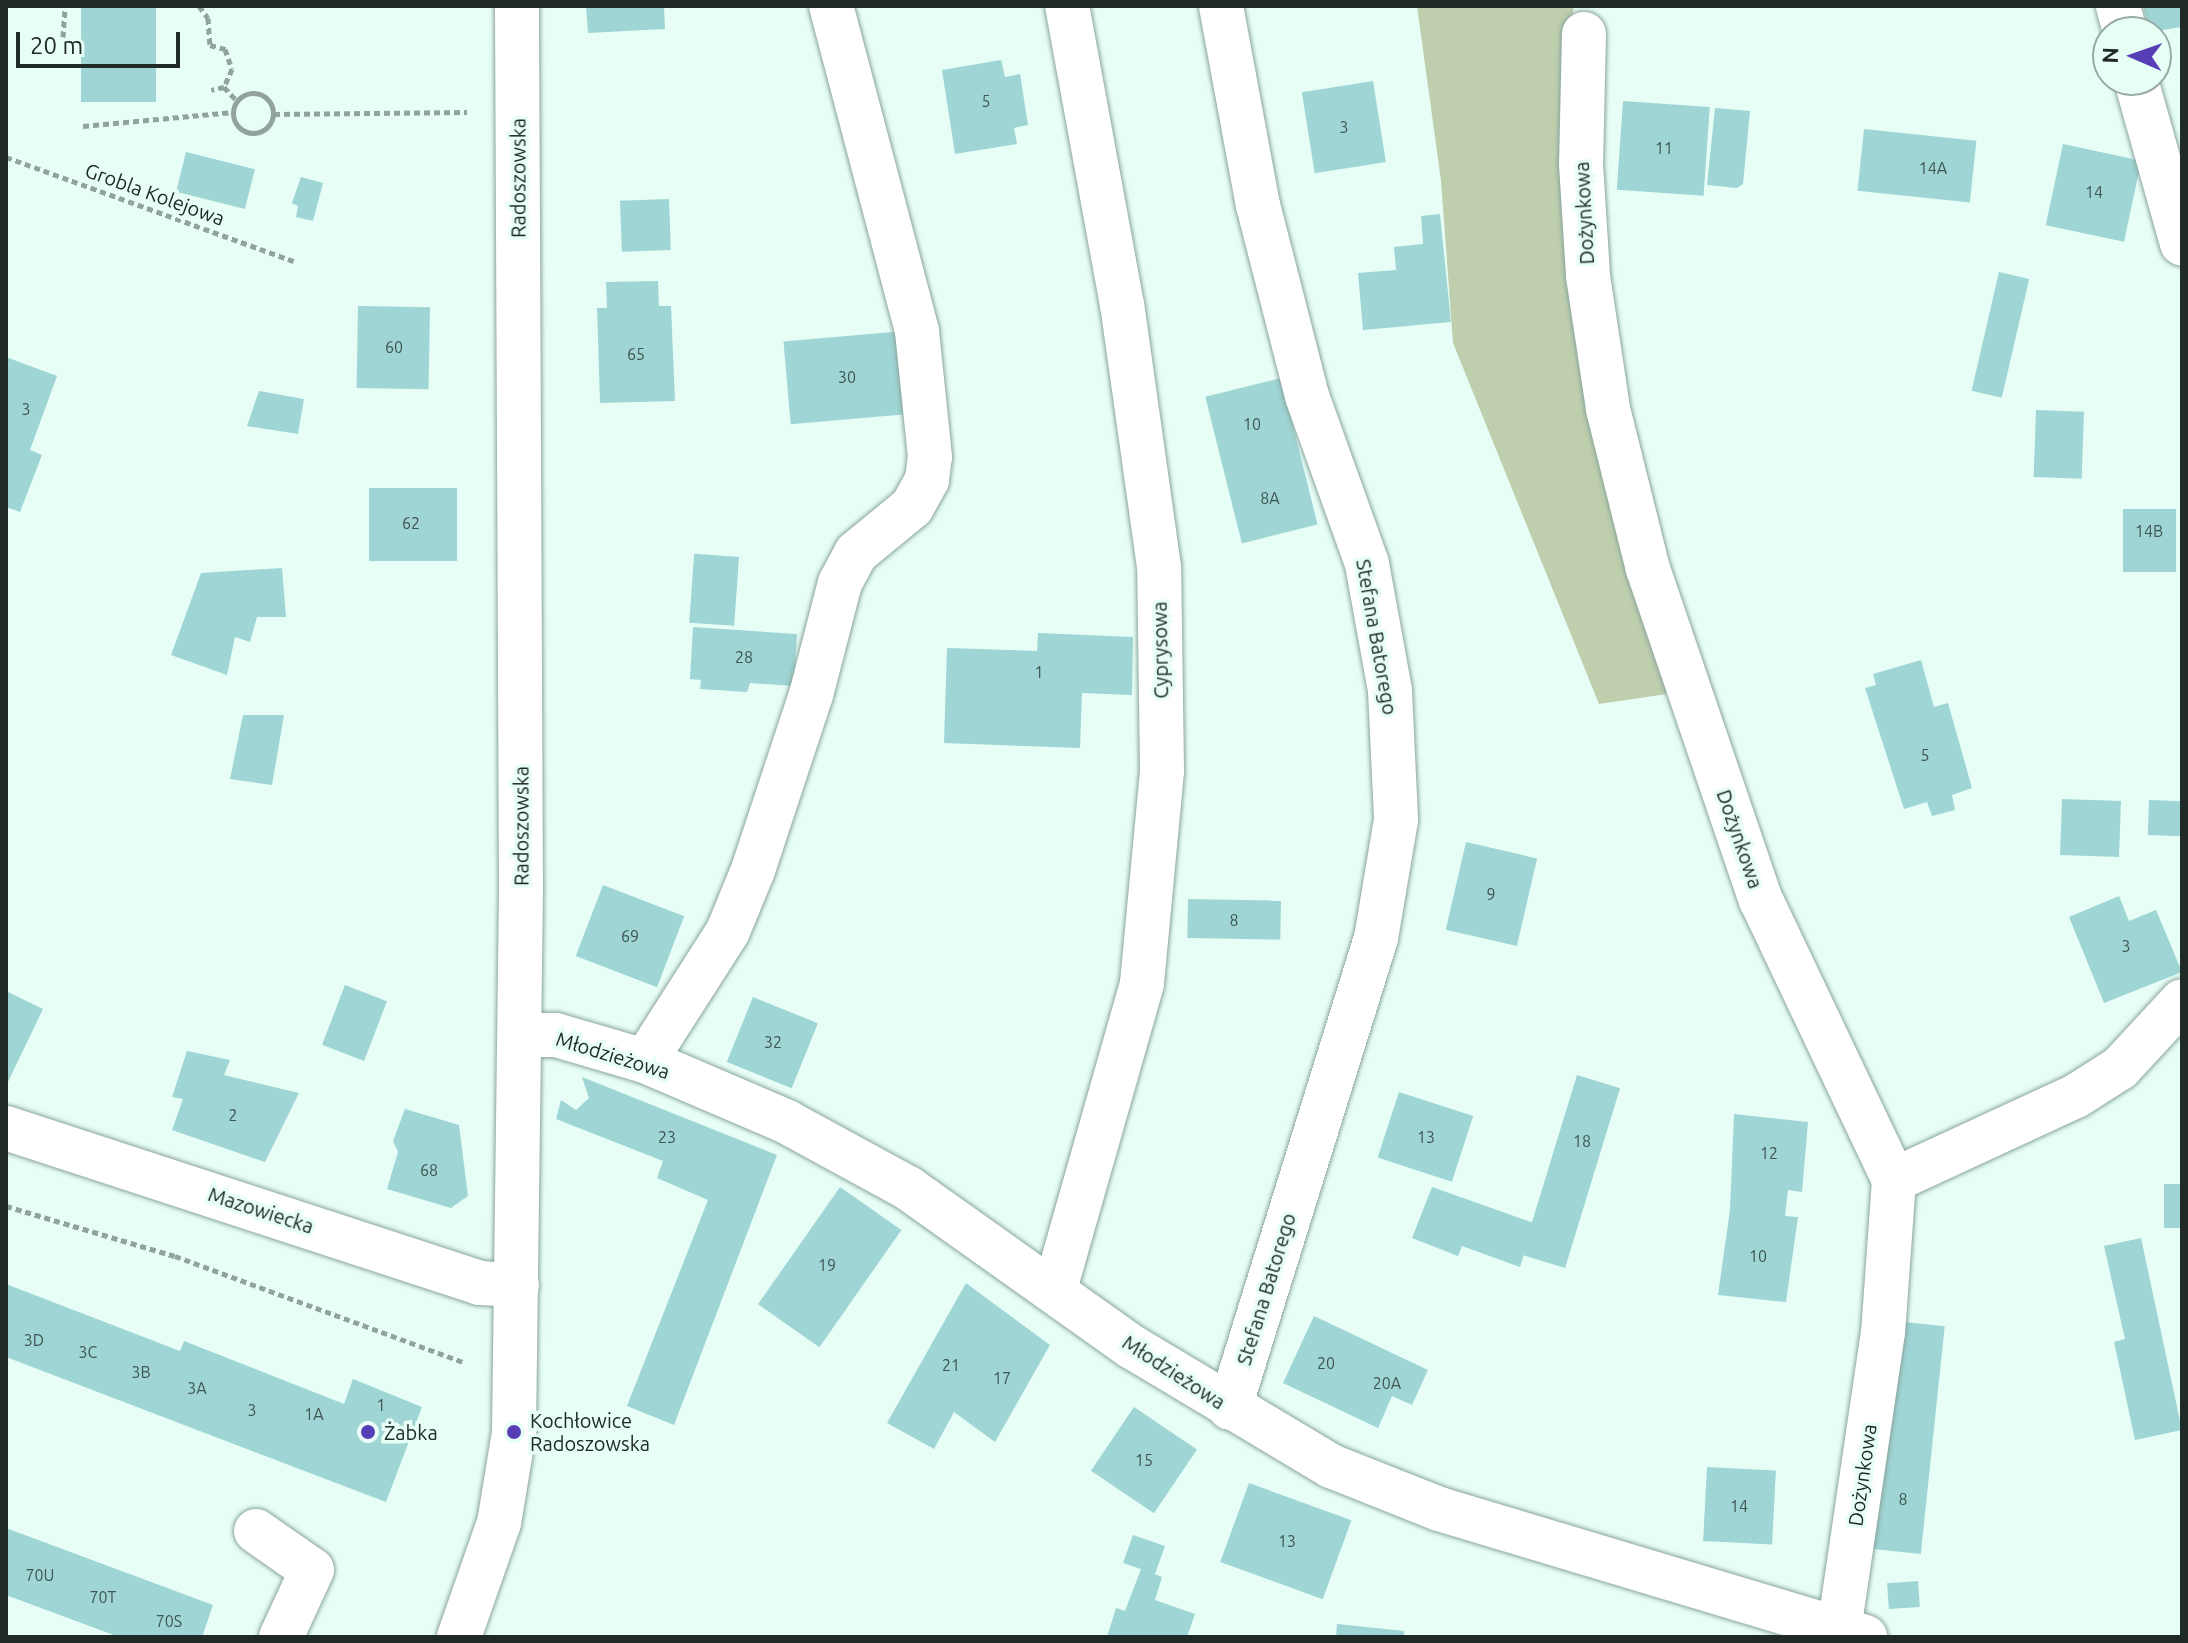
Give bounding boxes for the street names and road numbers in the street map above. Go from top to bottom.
street label: Radoszowska [506,118,530,238]
street label: Grobla Kolejowa [82,158,228,230]
street label: Dożynkowa [1569,161,1599,265]
street label: Stefana Batorego [1351,557,1403,717]
street label: Cyprysowa [1147,601,1173,699]
street label: Radoszowska [509,766,533,886]
street label: Dożynkowa [1712,786,1768,892]
street label: Młodzieżowa [553,1026,673,1084]
street label: Mazowiecka [205,1182,317,1238]
street label: Stefana Batorego [1231,1210,1301,1368]
street label: Młodzieżowa [1118,1330,1230,1414]
street label: Dożynkowa [1843,1422,1881,1528]

